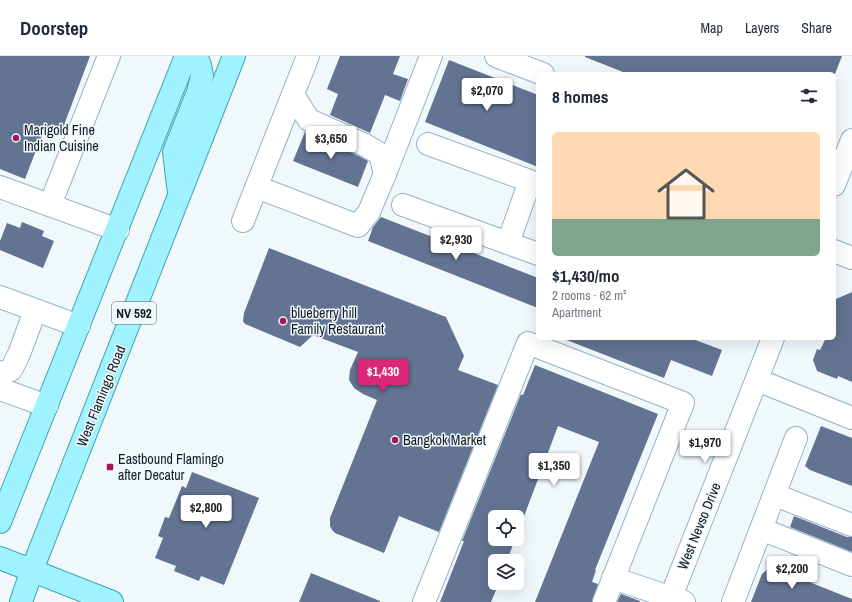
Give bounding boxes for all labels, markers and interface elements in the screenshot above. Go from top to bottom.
text: Doorstep [20,15,88,41]
text: Map [701,19,723,37]
text: Layers [745,19,779,37]
text: Share [801,19,832,37]
pin: $2,070 [454,78,520,112]
text: $2,070 [471,82,503,99]
text: 8 homes [552,85,609,108]
icon: filters [798,85,820,107]
place label: Marigold Fine Indian Cuisine [24,121,99,155]
pin: $3,650 [298,126,364,160]
text: $3,650 [315,130,347,147]
marker: Marigold Fine Indian Cuisine [11,133,21,143]
icon: home [650,158,722,230]
pin: $2,930 [423,227,489,261]
text: $2,930 [440,231,472,248]
text: $1,430/mo [552,264,619,287]
text: 2 rooms · 62 m² [552,287,627,304]
road number: NV 592 [112,302,156,324]
place label: blueberry hill Family Restaurant [291,304,384,338]
text: Apartment [552,304,601,321]
marker: blueberry hill Family Restaurant [278,316,288,326]
street label: West Flamingo Road [72,343,130,449]
pin: $1,430 [350,359,416,393]
text: $1,430 [367,363,399,380]
pin: $1,970 [672,430,738,464]
place label: Bangkok Market [403,431,486,449]
text: $1,970 [689,434,721,451]
marker: Bangkok Market [390,435,400,445]
place label: Eastbound Flamingo after Decatur [118,450,224,484]
pin: $1,350 [521,453,587,487]
text: $1,350 [538,457,570,474]
marker: Eastbound Flamingo after Decatur [105,462,115,472]
street label: West Nevso Drive [673,480,725,572]
pin: $2,800 [173,495,239,529]
text: $2,800 [190,499,222,516]
map controls [488,510,524,590]
button: locate [488,510,524,546]
button: layers [488,554,524,590]
pin: $2,200 [759,556,825,590]
text: $2,200 [776,560,808,577]

